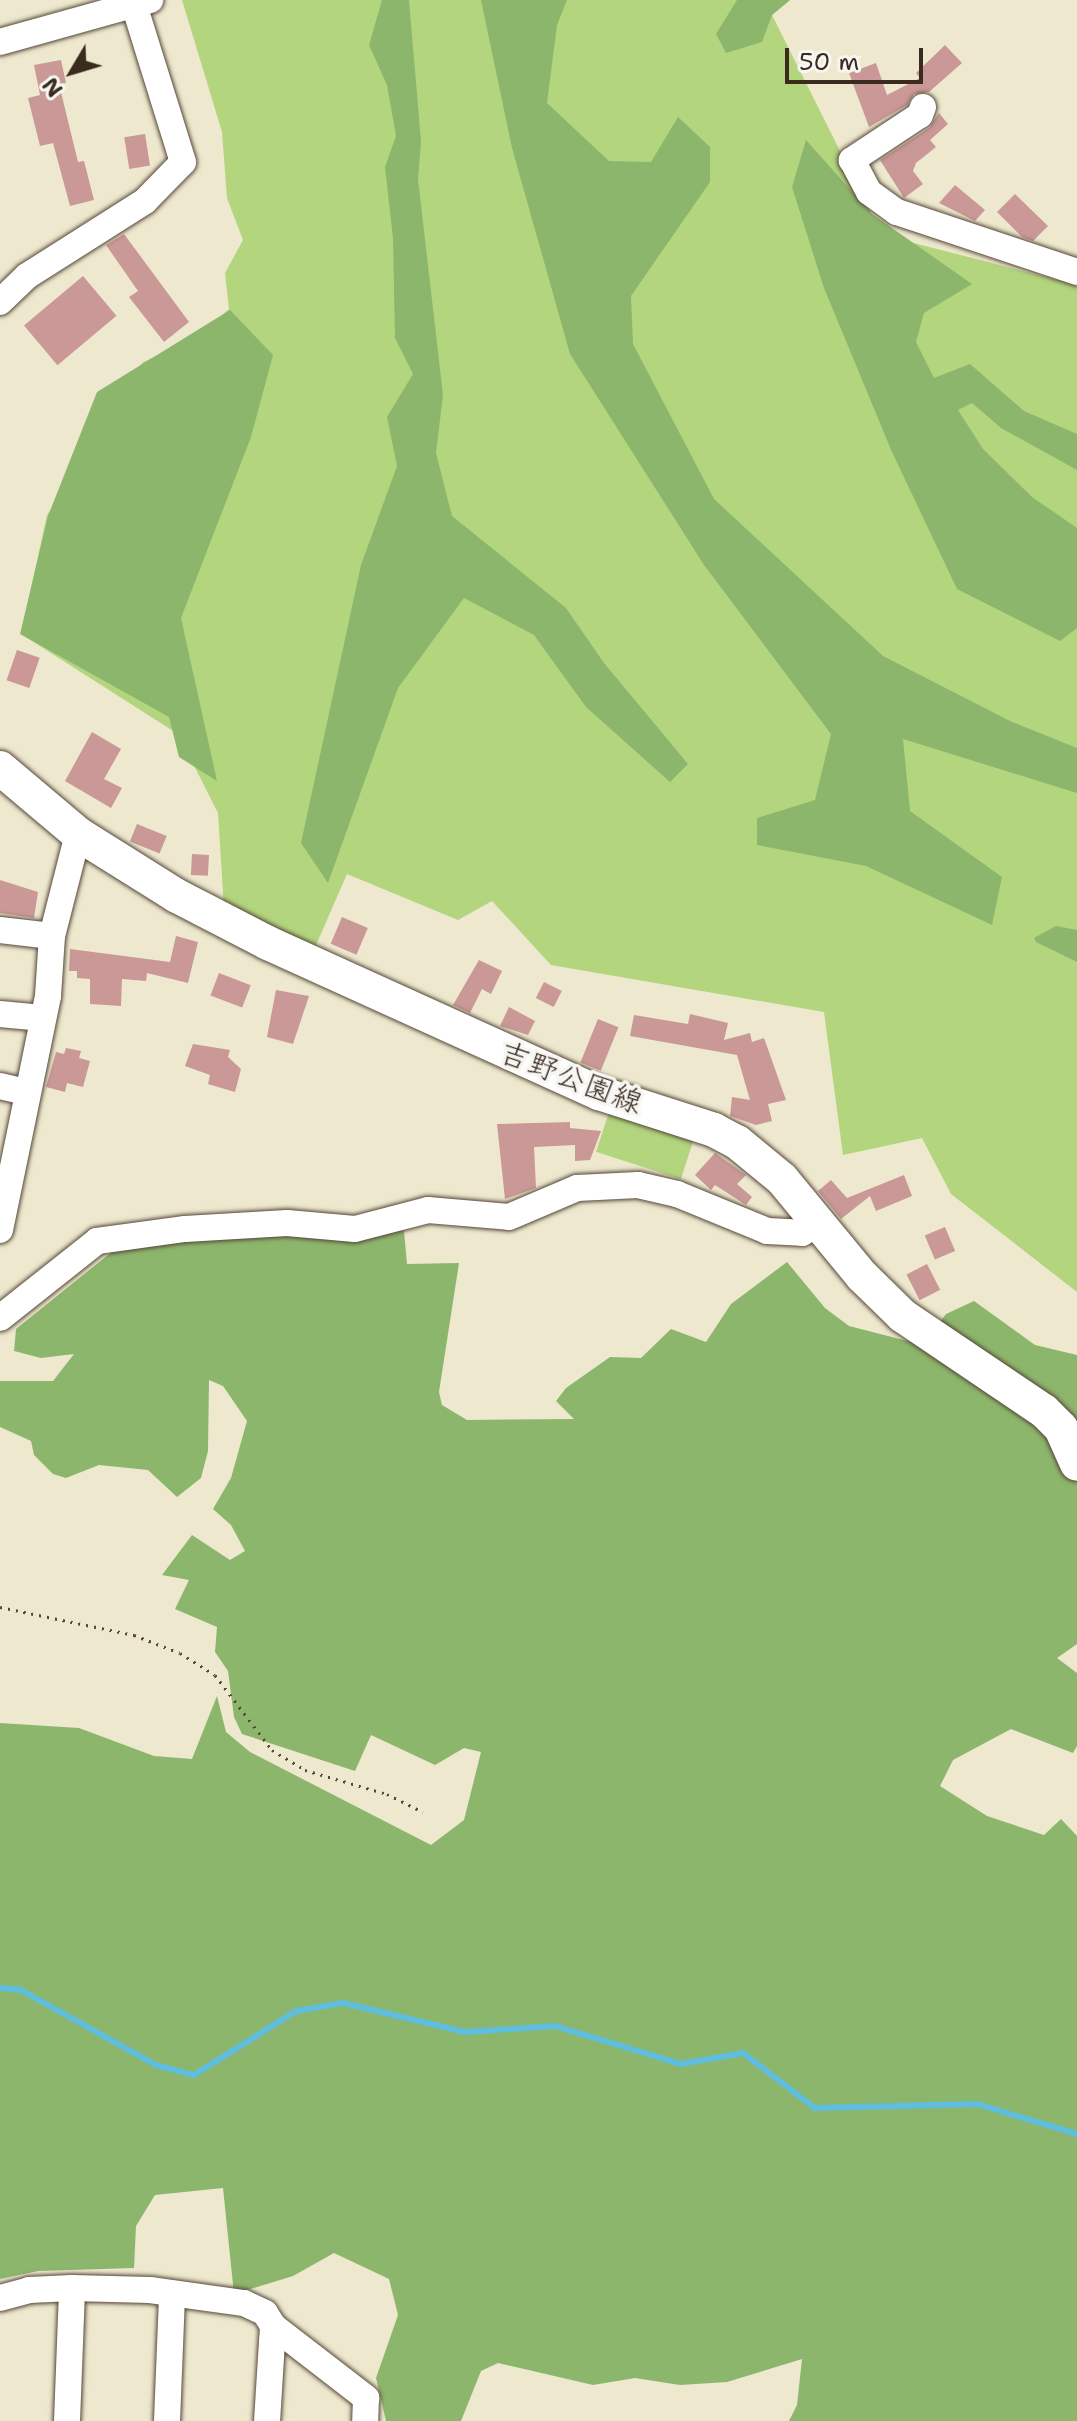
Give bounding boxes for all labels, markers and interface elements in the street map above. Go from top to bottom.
north arrow [32,32,112,112]
scale bar [789,32,927,82]
text: 50 m [799,46,859,78]
text: N [36,71,69,103]
street label: 吉野公園線 [495,1034,647,1122]

